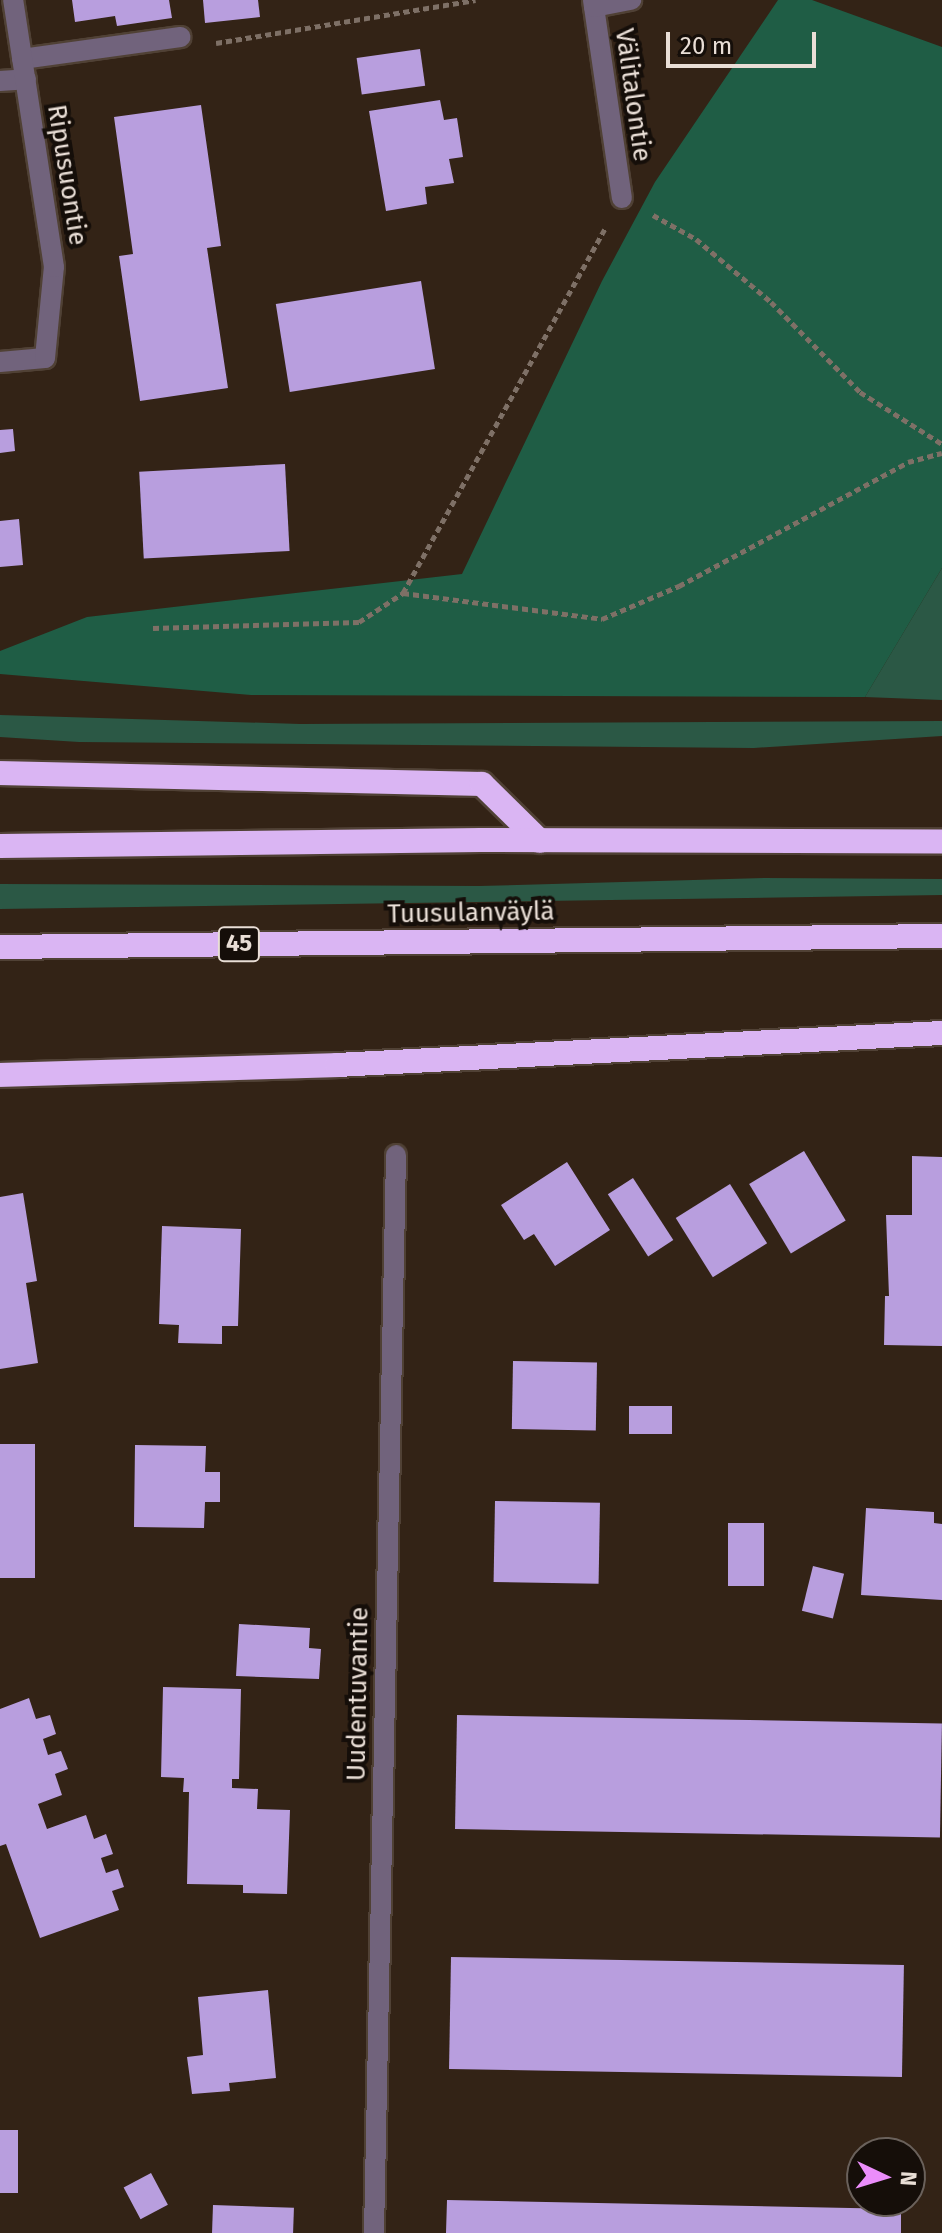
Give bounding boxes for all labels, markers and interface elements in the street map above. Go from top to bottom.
scale bar [670,16,820,66]
street label: Välitalontie [608,26,658,164]
text: 20 m [680,32,732,60]
street label: Ripusuontie [40,102,94,248]
street label: Tuusulanväylä [387,896,555,930]
road number: 45 [217,924,261,964]
street label: Uudentuvantie [341,1607,375,1781]
north arrow [846,2137,926,2217]
text: N [894,2170,922,2187]

